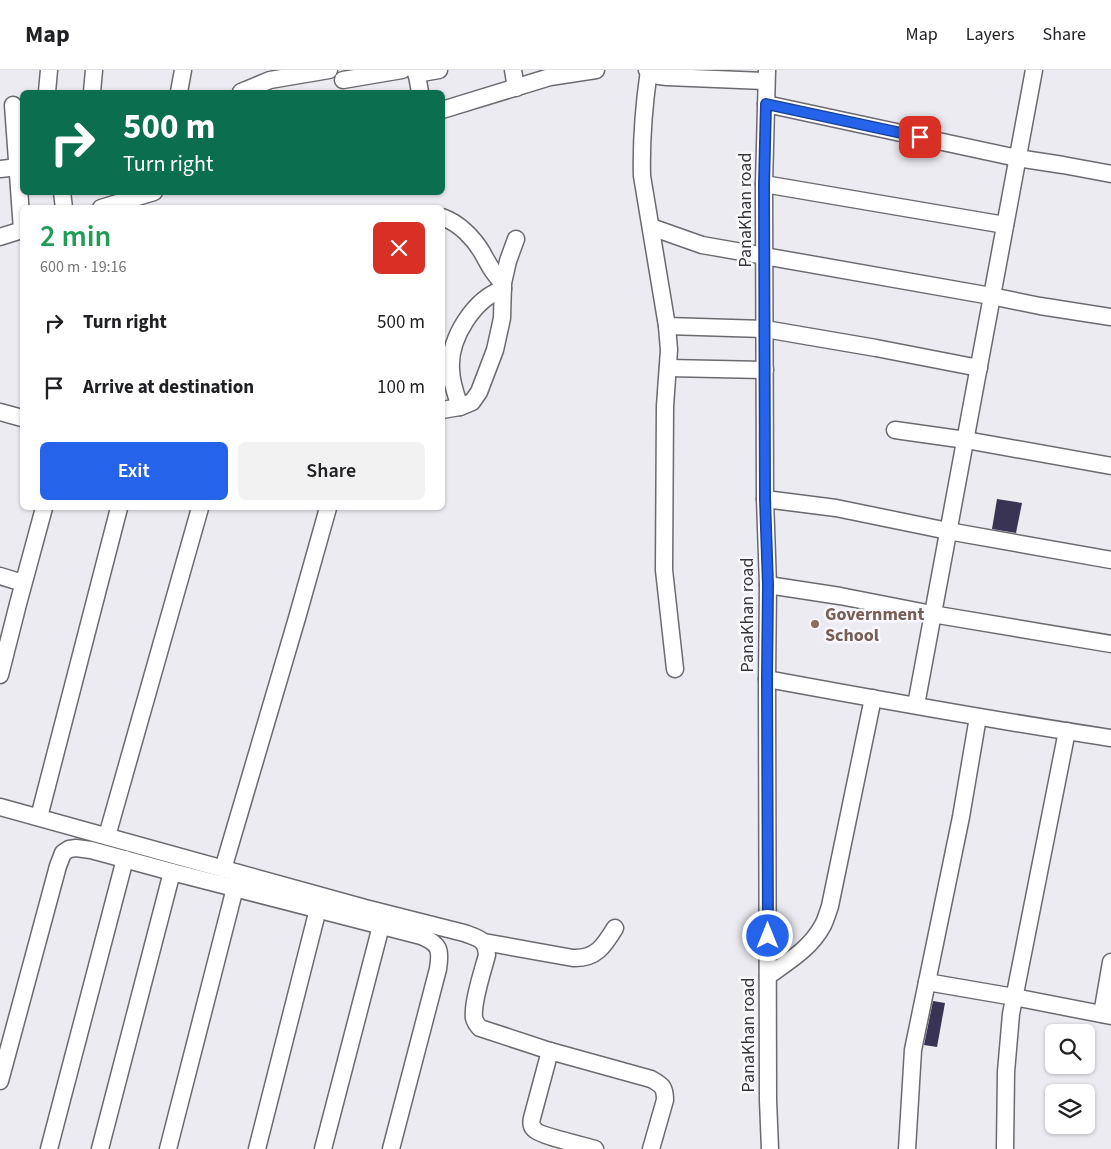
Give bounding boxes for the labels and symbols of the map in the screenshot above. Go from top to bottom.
pin [899,116,941,158]
street label: PanaKhan road [733,153,758,267]
street label: PanaKhan road [735,558,760,672]
place label: Government School [825,602,924,648]
marker: Government School [809,618,821,630]
position arrow [741,909,793,961]
street label: PanaKhan road [736,978,761,1092]

